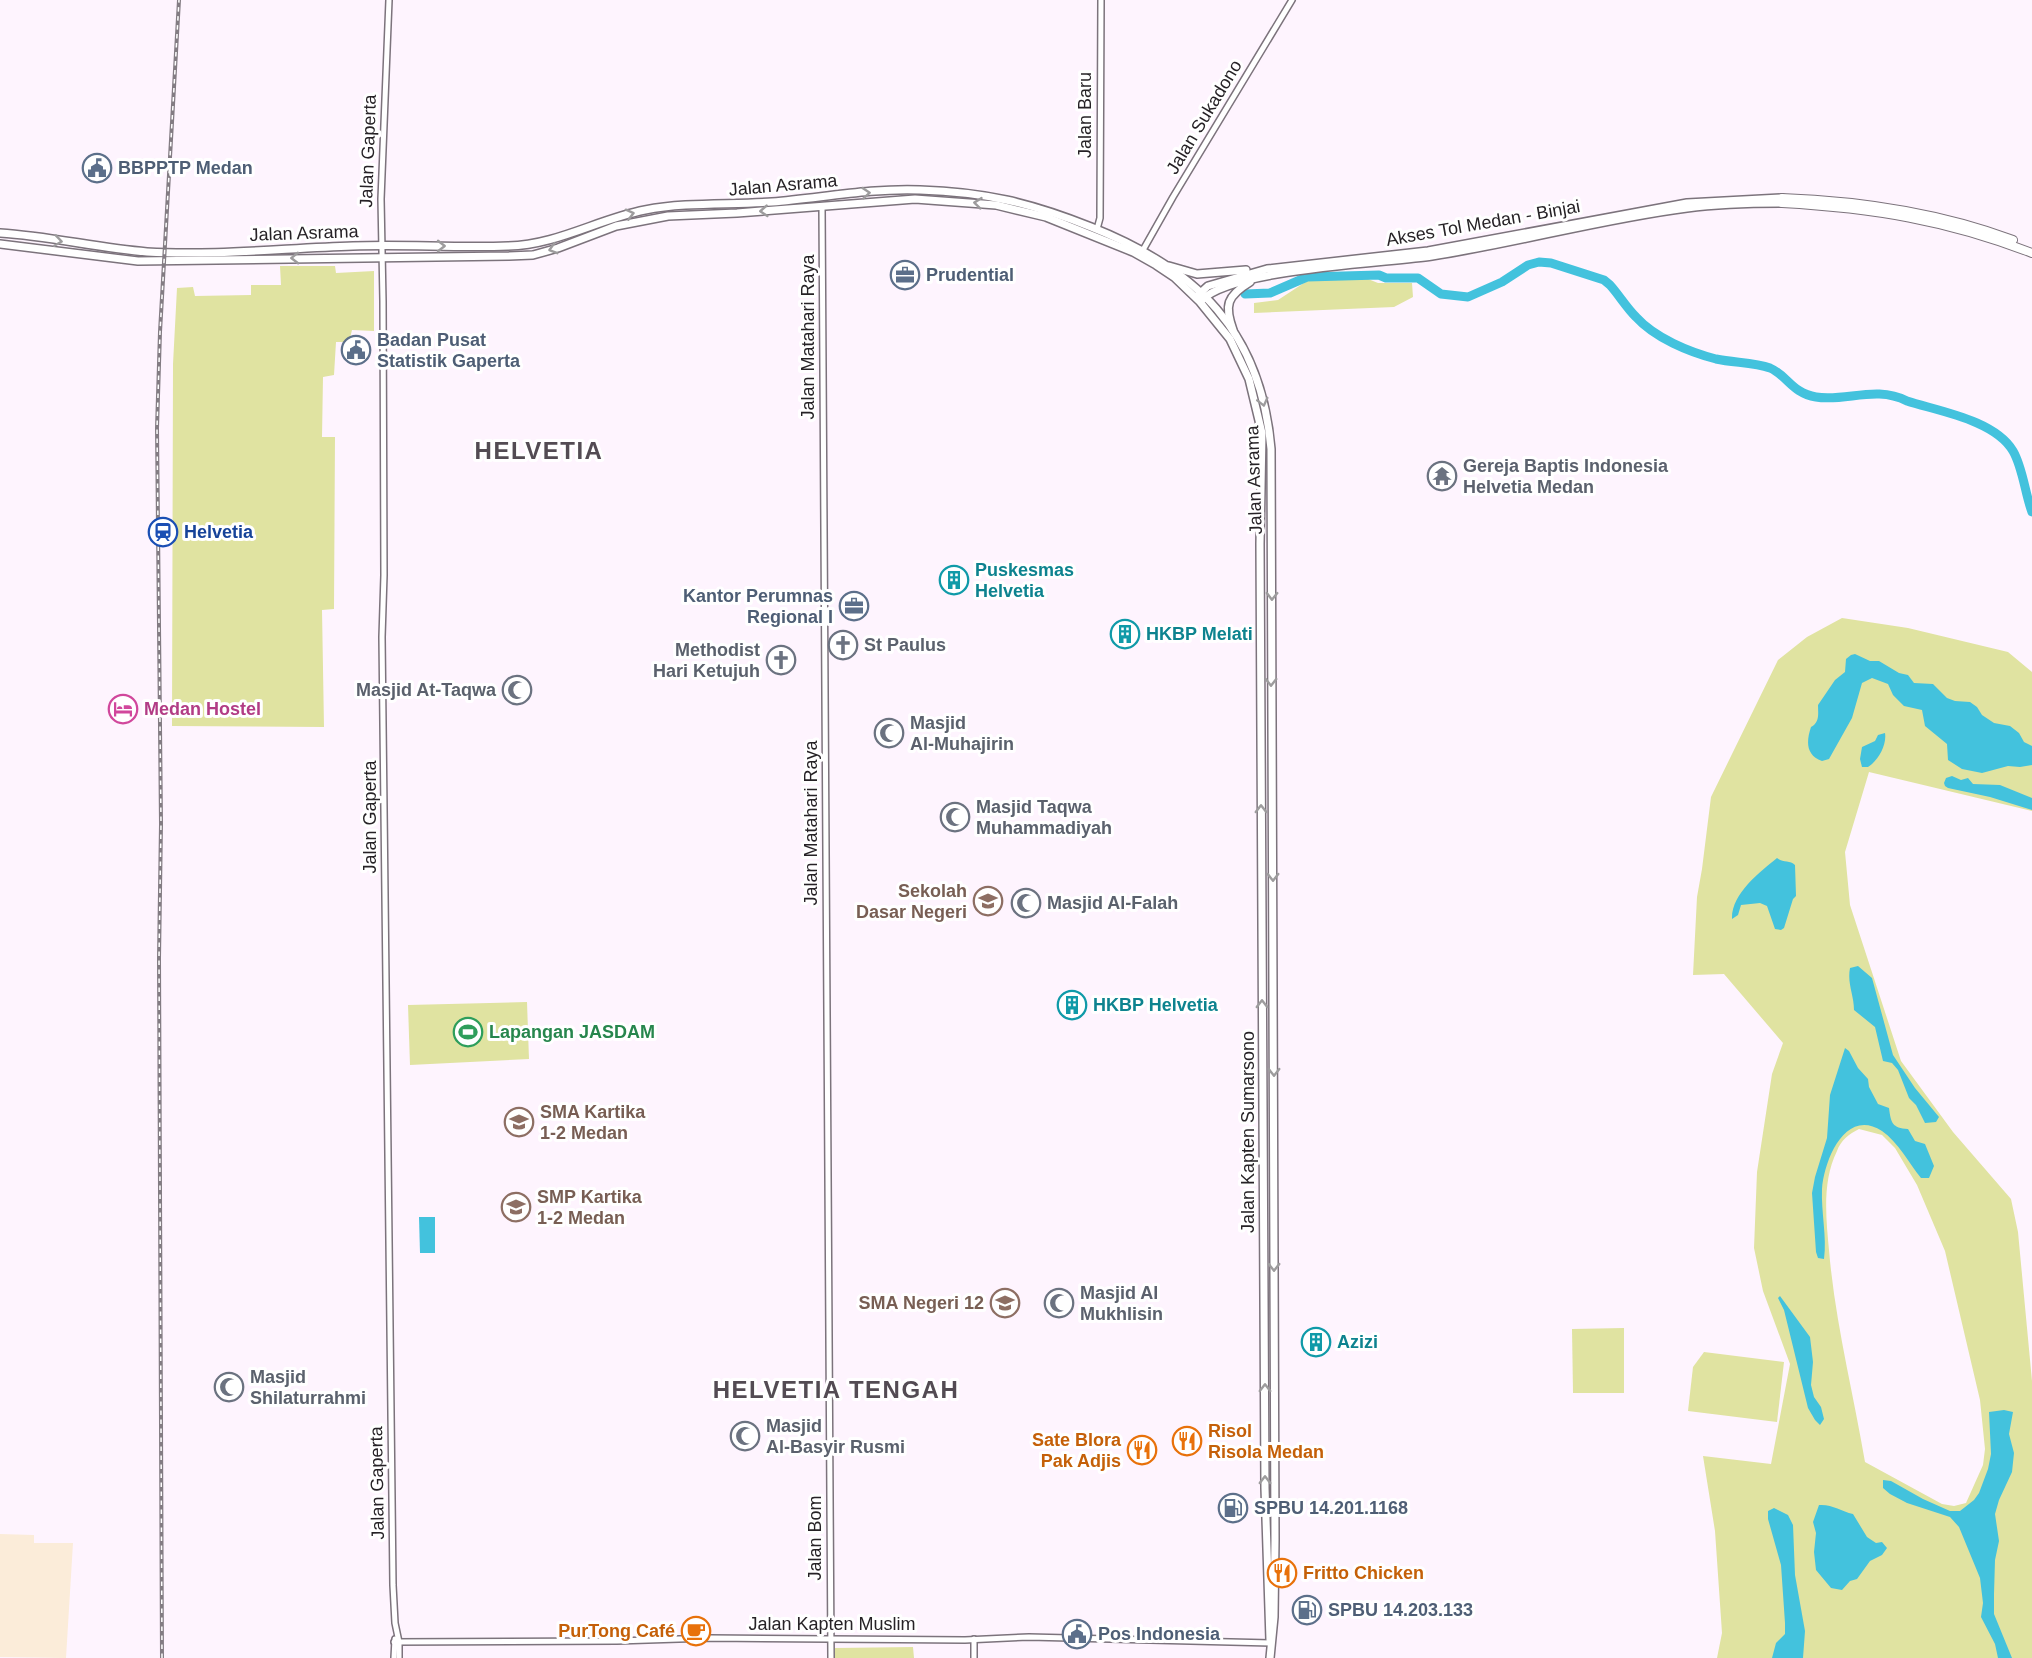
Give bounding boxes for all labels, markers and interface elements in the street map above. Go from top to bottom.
street label: Jalan Sukadono [1162,57,1246,177]
street label: Jalan Baru [1075,72,1095,158]
street label: Jalan Gaperta [356,93,380,208]
public building icon: BBPPTP Medan [81,152,113,184]
place label: BBPPTP Medan [118,158,253,178]
street label: Jalan Asrama [728,170,839,200]
one-way arrow [862,187,871,200]
street label: Akses Tol Medan - Binjai [1384,196,1582,250]
one-way arrow [974,197,983,210]
one-way arrow [760,205,769,218]
one-way arrow [625,208,635,221]
street label: Jalan Asrama [249,221,360,245]
one-way arrow [53,234,63,246]
one-way arrow [436,240,445,252]
one-way arrow [548,242,559,254]
one-way arrow [290,252,299,264]
street label: Jalan Matahari Raya [798,253,818,420]
office icon: Prudential [889,259,921,291]
place label: Prudential [926,265,1014,285]
place label: Badan Pusat Statistik Gaperta [377,330,521,371]
public building icon: Badan Pusat Statistik Gaperta [340,334,372,366]
one-way arrow [1255,396,1268,406]
street label: Jalan Asrama [1242,424,1266,535]
district label: HELVETIA [475,437,603,464]
place label: Gereja Baptis Indonesia Helvetia Medan [1463,456,1669,497]
temple icon: Gereja Baptis Indonesia Helvetia Medan [1426,460,1458,492]
station icon: Helvetia [147,516,179,548]
place label: Helvetia [184,522,254,542]
place label: Puskesmas Helvetia [975,560,1074,601]
building icon: Puskesmas Helvetia [938,564,970,596]
place label: Kantor Perumnas Regional I [683,586,833,627]
office icon: Kantor Perumnas Regional I [838,590,870,622]
one-way arrow [1265,591,1278,600]
building icon: HKBP Melati [1109,618,1141,650]
place label: HKBP Melati [1146,624,1253,644]
church icon: St Paulus [827,629,859,661]
place label: St Paulus [864,635,946,655]
place label: Methodist Hari Ketujuh [653,640,760,681]
church icon: Methodist Hari Ketujuh [765,644,797,676]
mosque icon: Masjid At-Taqwa [501,674,533,706]
one-way arrow [1265,677,1277,686]
place label: Masjid At-Taqwa [356,680,497,700]
hotel icon: Medan Hostel [107,693,139,725]
place label: Medan Hostel [144,699,261,719]
place label: Masjid Al-Muhajirin [910,713,1014,754]
mosque icon: Masjid Al-Muhajirin [873,717,905,749]
street label: Jalan Matahari Raya [801,739,821,906]
street label: Jalan Gaperta [360,759,380,874]
place label: Masjid Taqwa Muhammadiyah [976,797,1112,838]
mosque icon: Masjid Taqwa Muhammadiyah [939,801,971,833]
one-way arrow [1255,805,1267,814]
one-way arrow [1267,872,1279,881]
place label: Sekolah Dasar Negeri [856,881,967,922]
school or university icon: Sekolah Dasar Negeri [972,885,1004,917]
mosque icon: Masjid Al-Falah [1010,887,1042,919]
place label: Masjid Al-Falah [1047,893,1178,913]
building icon: HKBP Helvetia [1056,989,1088,1021]
place label: HKBP Helvetia [1093,995,1219,1015]
one-way arrow [1256,1000,1269,1009]
sports icon: Lapangan JASDAM [452,1016,484,1048]
place label: Lapangan JASDAM [489,1022,655,1042]
street label: Jalan Kapten Sumarsono [1238,1031,1258,1233]
one-way arrow [1268,1067,1280,1076]
place label: SMA Kartika 1-2 Medan [540,1102,646,1143]
school or university icon: SMA Kartika 1-2 Medan [503,1106,535,1138]
place label: SMP Kartika 1-2 Medan [537,1187,643,1228]
school or university icon: SMP Kartika 1-2 Medan [500,1191,532,1223]
one-way arrow [1268,1262,1280,1271]
place label: Masjid Al Mukhlisin [1080,1283,1163,1324]
school or university icon: SMA Negeri 12 [989,1287,1021,1319]
mosque icon: Masjid Al Mukhlisin [1043,1287,1075,1319]
place label: SMA Negeri 12 [859,1293,984,1313]
building icon: Azizi [1300,1326,1332,1358]
place label: Azizi [1337,1332,1378,1352]
place label: Masjid Shilaturrahmi [250,1367,366,1408]
mosque icon: Masjid Shilaturrahmi [213,1371,245,1403]
district label: HELVETIA TENGAH [713,1376,959,1403]
one-way arrow [1259,1384,1271,1393]
place label: Masjid Al-Basyir Rusmi [766,1416,905,1457]
mosque icon: Masjid Al-Basyir Rusmi [729,1420,761,1452]
place label: Risol Risola Medan [1208,1421,1324,1462]
street label: Jalan Gaperta [366,1425,388,1540]
restaurant icon: Risol Risola Medan [1171,1425,1203,1457]
place label: Sate Blora Pak Adjis [1032,1430,1122,1471]
restaurant icon: Sate Blora Pak Adjis [1126,1434,1158,1466]
one-way arrow [1259,1475,1271,1484]
fuel station icon: SPBU 14.201.1168 [1217,1492,1249,1524]
street label: Jalan Bom [805,1495,825,1581]
place label: SPBU 14.201.1168 [1254,1498,1408,1518]
restaurant icon: Fritto Chicken [1266,1557,1298,1589]
place label: Fritto Chicken [1303,1563,1424,1583]
fuel station icon: SPBU 14.203.133 [1291,1594,1323,1626]
place label: SPBU 14.203.133 [1328,1600,1473,1620]
street label: Jalan Kapten Muslim [748,1614,916,1634]
cafe icon: PurTong Café [680,1615,712,1647]
public building icon: Pos Indonesia [1061,1618,1093,1650]
place label: PurTong Café [558,1621,675,1641]
place label: Pos Indonesia [1098,1624,1221,1644]

